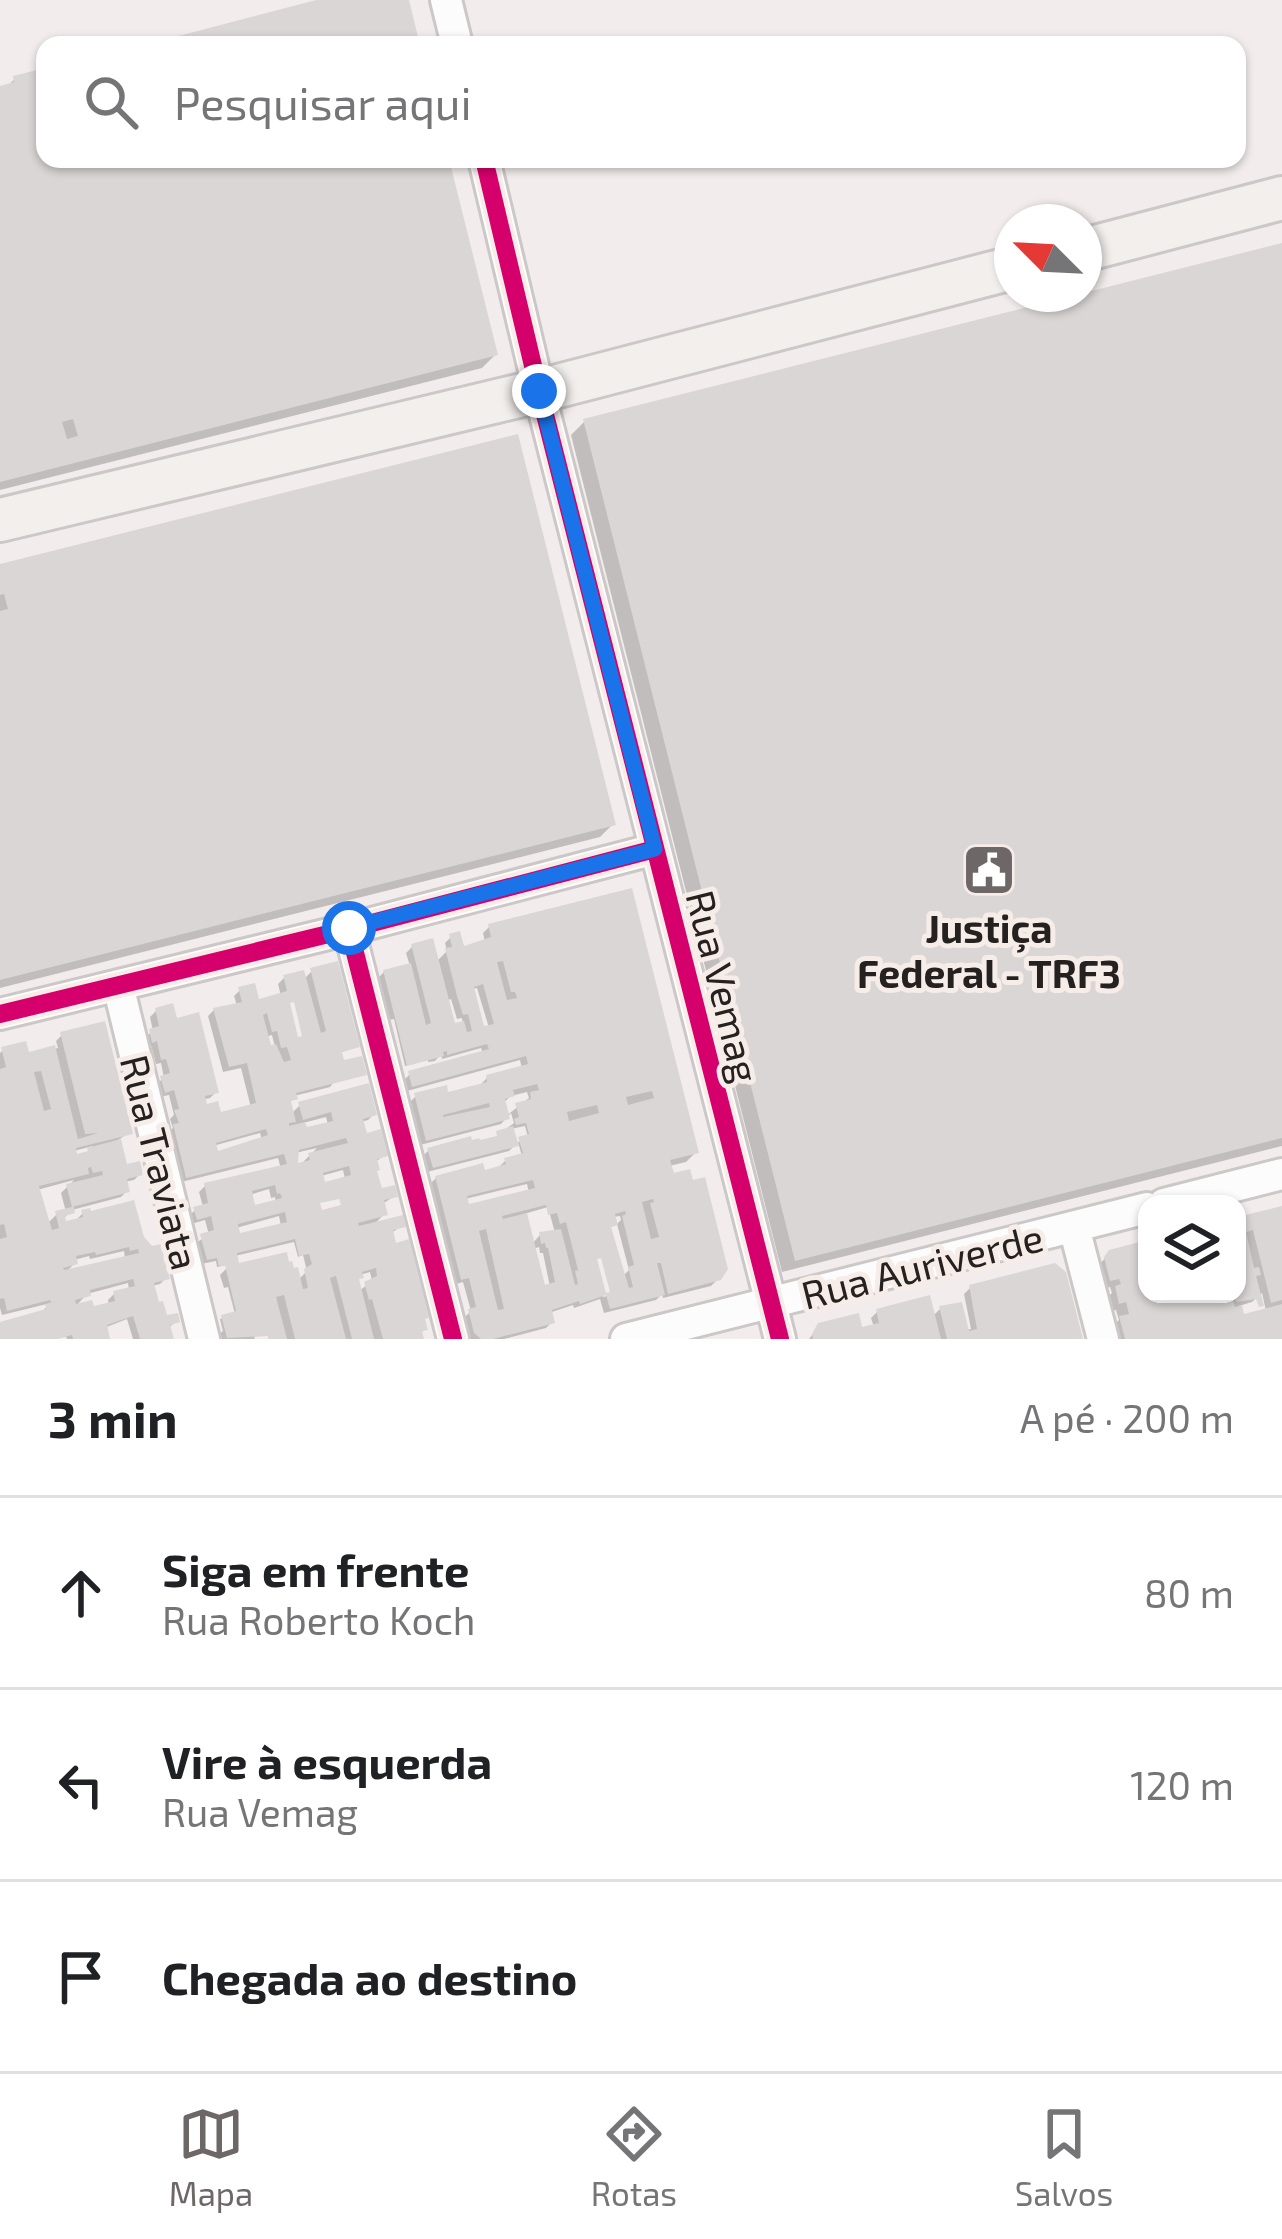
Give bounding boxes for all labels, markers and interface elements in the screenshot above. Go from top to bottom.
search box [36,36,1246,168]
icon: search [78,69,144,135]
text: Pesquisar aqui [174,75,472,129]
north arrow [994,204,1102,312]
route end [512,364,566,418]
public building icon: Justiça Federal - TRF3 [961,842,1017,898]
street label: Rua Vemag [677,885,771,1087]
route start [322,901,376,955]
place label: Justiça Federal - TRF3 [857,904,1121,996]
street label: Rua Traviata [112,1050,210,1274]
map controls [1138,1195,1246,1303]
button: layers [1138,1195,1246,1303]
street label: Rua Auriverde [796,1212,1048,1318]
text: 3 min [48,1387,178,1448]
text: A pé · 200 m [1020,1394,1234,1441]
text: Siga em frente [162,1542,469,1596]
icon: ahead [48,1560,114,1626]
text: 80 m [1144,1569,1234,1616]
text: Rua Roberto Koch [162,1596,475,1643]
text: Vire à esquerda [162,1734,492,1788]
icon: left [48,1752,114,1818]
text: 120 m [1130,1761,1234,1808]
text: Rua Vemag [162,1788,358,1835]
icon: arrive [48,1944,114,2010]
text: Chegada ao destino [162,1950,577,2004]
tab: Mapa [169,2101,253,2213]
tab: Rotas [591,2101,677,2213]
tab: Salvos [1015,2101,1113,2213]

